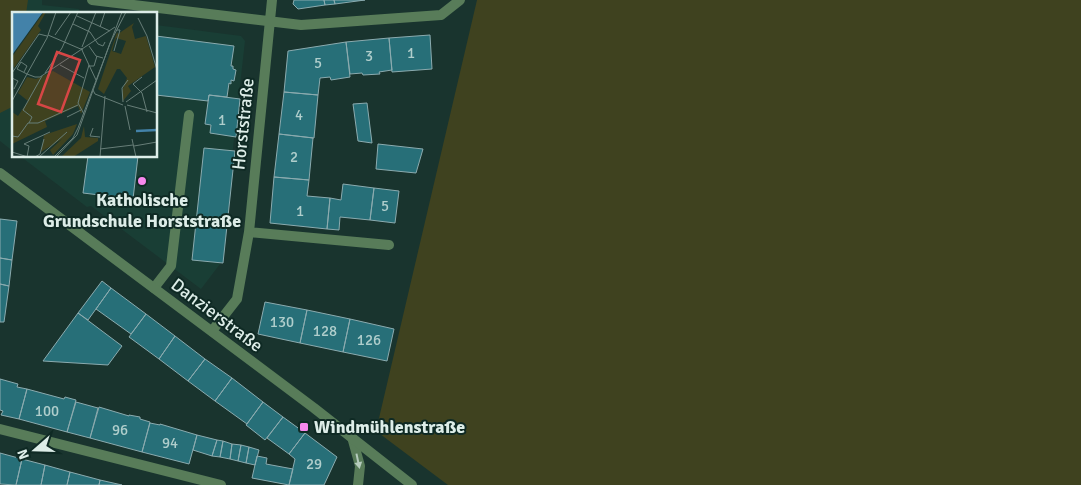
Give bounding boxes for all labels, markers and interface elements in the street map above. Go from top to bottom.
inset map [12,12,158,158]
house number: 1 [407,44,415,62]
house number: 3 [365,47,373,65]
house number: 5 [314,54,322,72]
street label: Horststraße [227,77,259,171]
house number: 4 [295,106,303,124]
house number: 1 [218,111,226,129]
house number: 2 [290,148,298,166]
marker: Katholische Grundschule Horststraße [136,175,148,187]
place label: Katholische Grundschule Horststraße [43,189,241,232]
house number: 5 [381,197,389,215]
house number: 1 [296,202,304,220]
street label: Danzierstraße [167,273,267,357]
house number: 130 [270,313,294,331]
house number: 128 [313,322,337,340]
house number: 126 [357,331,381,349]
house number: 100 [35,402,59,420]
place label: Windmühlenstraße [314,416,465,438]
house number: 96 [112,421,128,439]
marker: Windmühlenstraße [298,421,310,433]
north arrow [10,425,60,475]
house number: 94 [162,434,178,452]
text: N [14,447,33,462]
one-way arrow [354,453,362,468]
house number: 29 [306,455,322,473]

